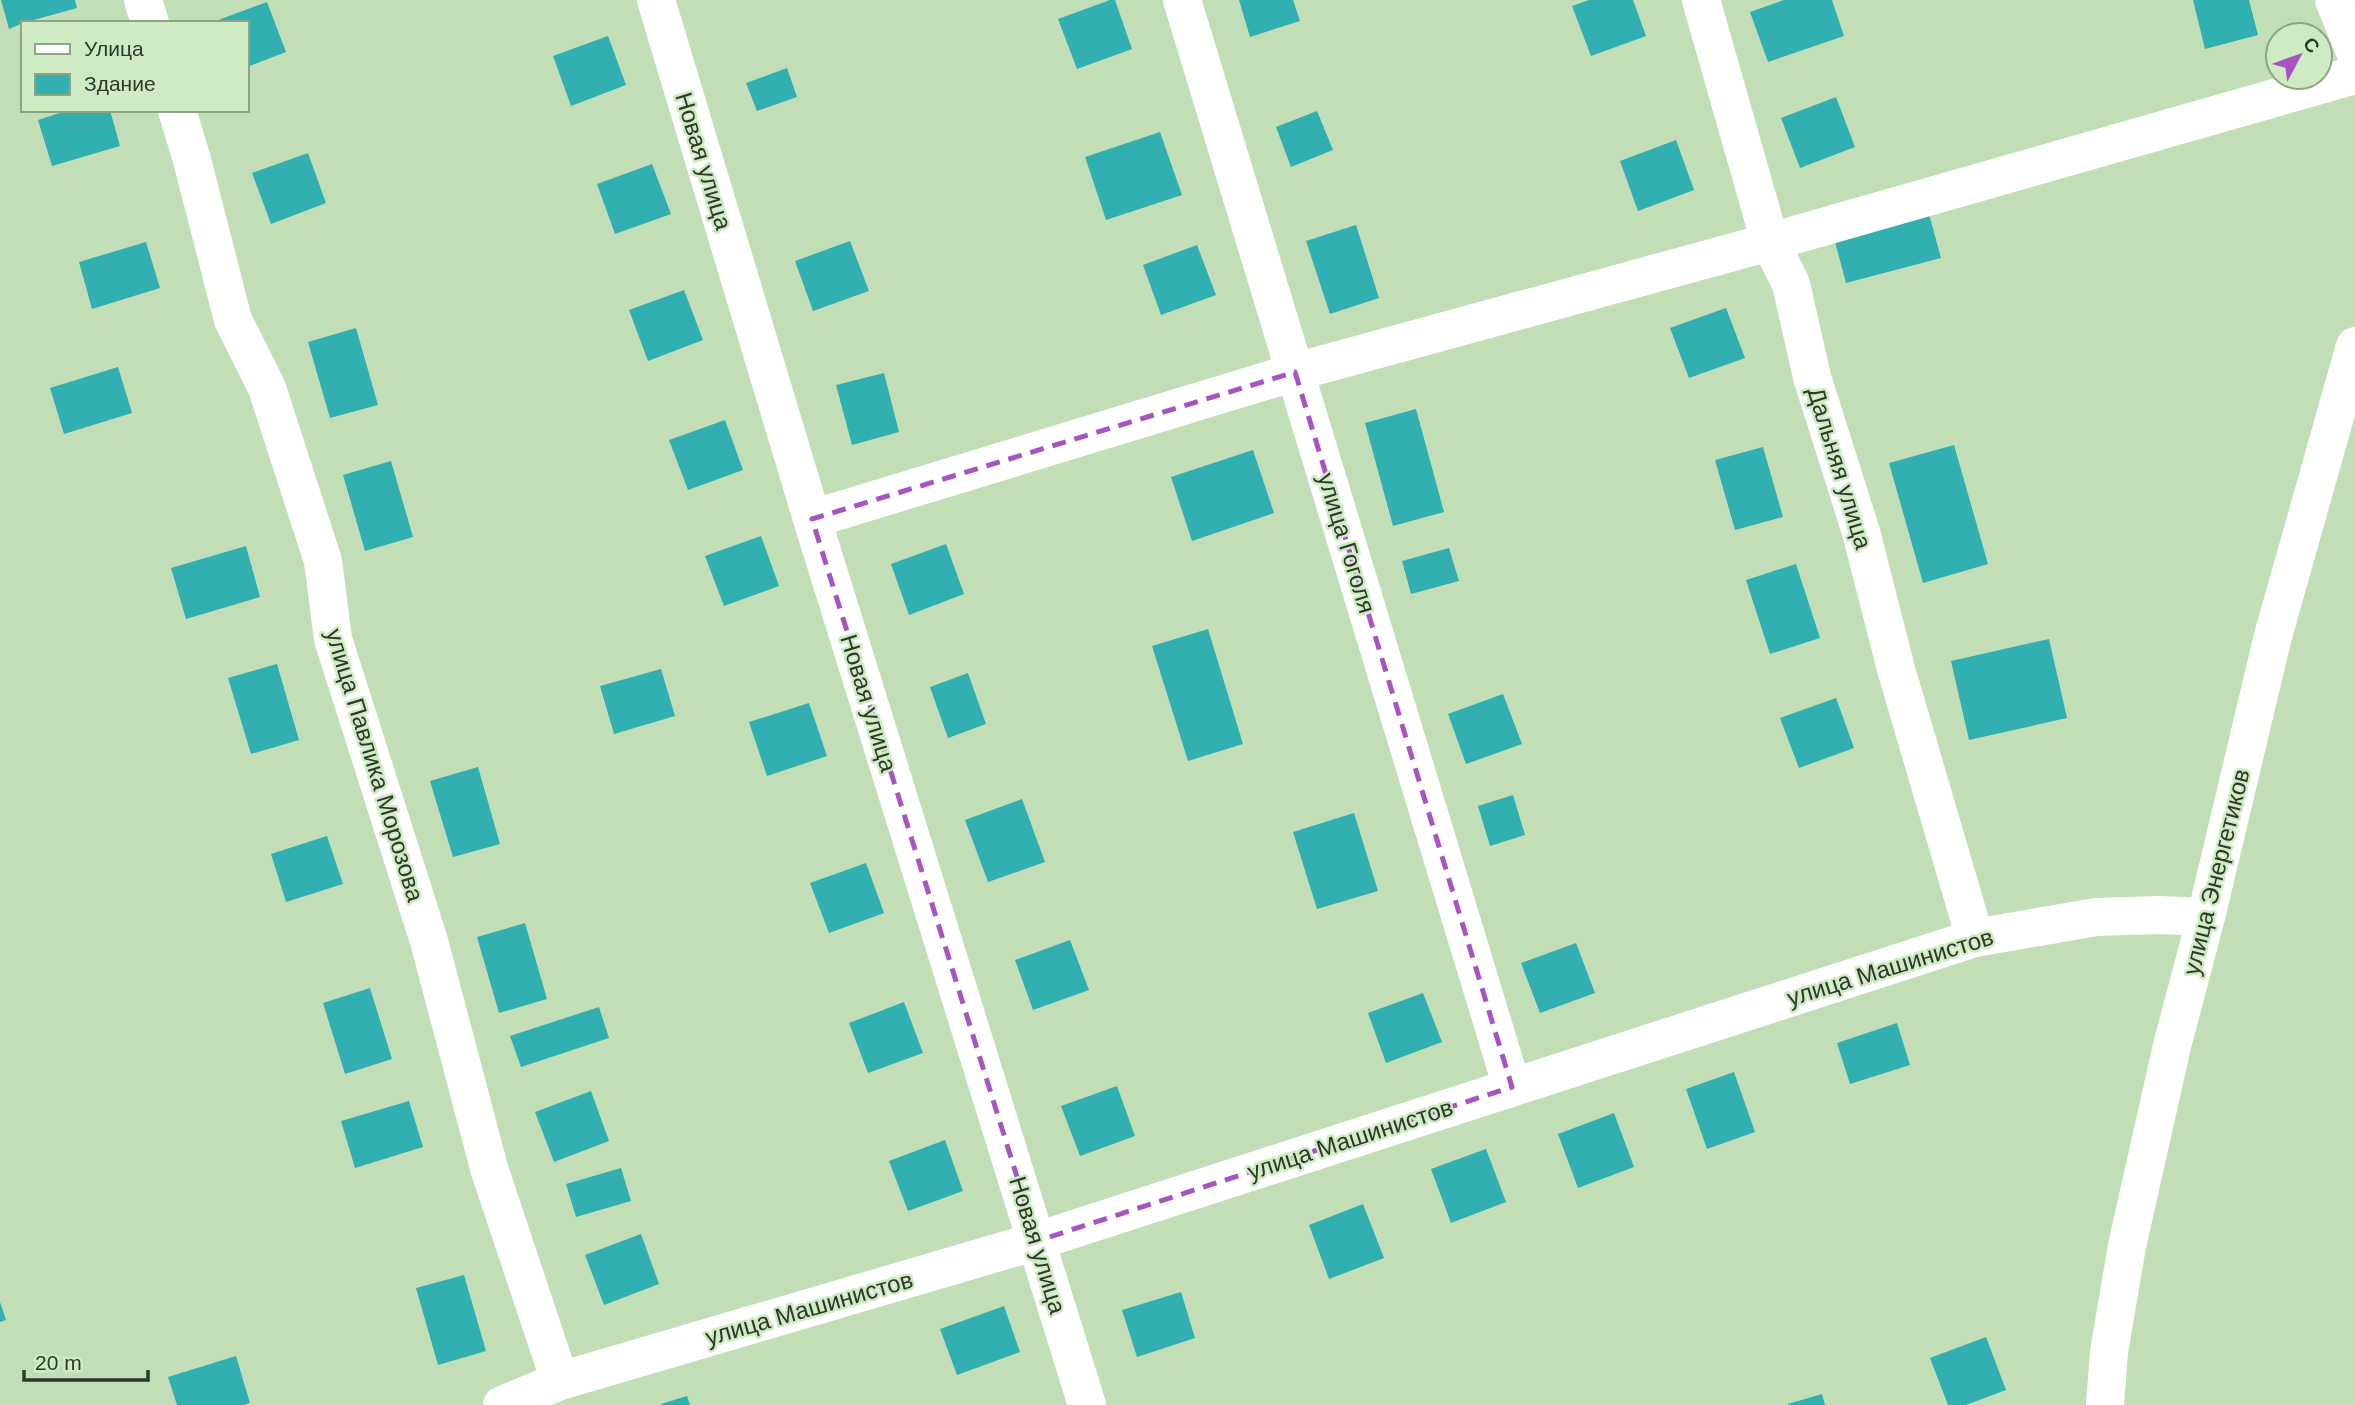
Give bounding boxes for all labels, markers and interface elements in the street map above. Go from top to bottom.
legend [21,21,248,112]
north arrow [2264,21,2334,91]
text: С [2299,33,2324,57]
text: Улица [84,37,144,60]
text: Здание [84,72,156,95]
street label: Новая улица [670,89,738,234]
street label: Дальняя улица [1803,384,1878,553]
street label: улица Гоголя [1313,470,1381,616]
street label: улица Павлика Морозова [321,625,430,905]
street label: Новая улица [835,631,903,776]
street label: улица Энергетиков [2177,766,2255,978]
street label: улица Машинистов [1784,923,1996,1011]
street label: улица Машинистов [1244,1093,1456,1185]
street label: Новая улица [1004,1173,1072,1318]
street label: улица Машинистов [702,1265,916,1351]
scale bar [24,1338,149,1382]
text: 20 m [35,1351,82,1374]

